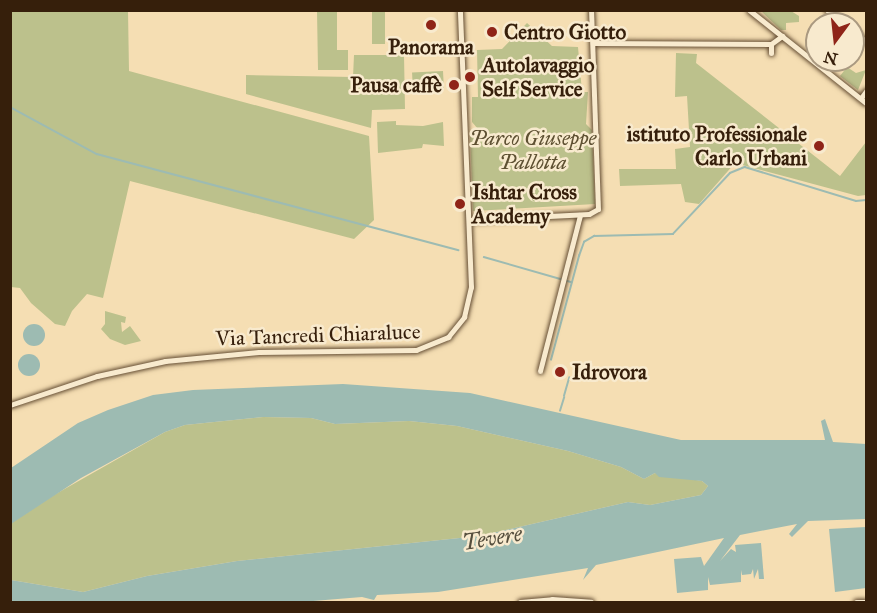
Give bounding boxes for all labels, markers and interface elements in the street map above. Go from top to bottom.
north arrow [805,12,865,72]
marker: Panorama [424,18,438,32]
place label: Centro Giotto [504,19,626,45]
marker: Centro Giotto [485,25,499,39]
place label: Panorama [388,34,474,60]
text: N [822,47,840,69]
place label: Autolavaggio Self Service [482,52,594,102]
marker: Autolavaggio Self Service [463,70,477,84]
place label: Pausa caffè [350,72,442,98]
marker: Pausa caffè [447,78,461,92]
place label: istituto Professionale Carlo Urbani [627,121,807,171]
park label: Parco Giuseppe Pallotta [470,125,596,175]
marker: istituto Professionale Carlo Urbani [812,139,826,153]
place label: Ishtar Cross Academy [472,179,577,229]
marker: Ishtar Cross Academy [453,197,467,211]
street label: Via Tancredi Chiaraluce [215,319,421,351]
place label: Idrovora [572,359,647,385]
marker: Idrovora [553,365,567,379]
water label: Tevere [460,520,524,556]

